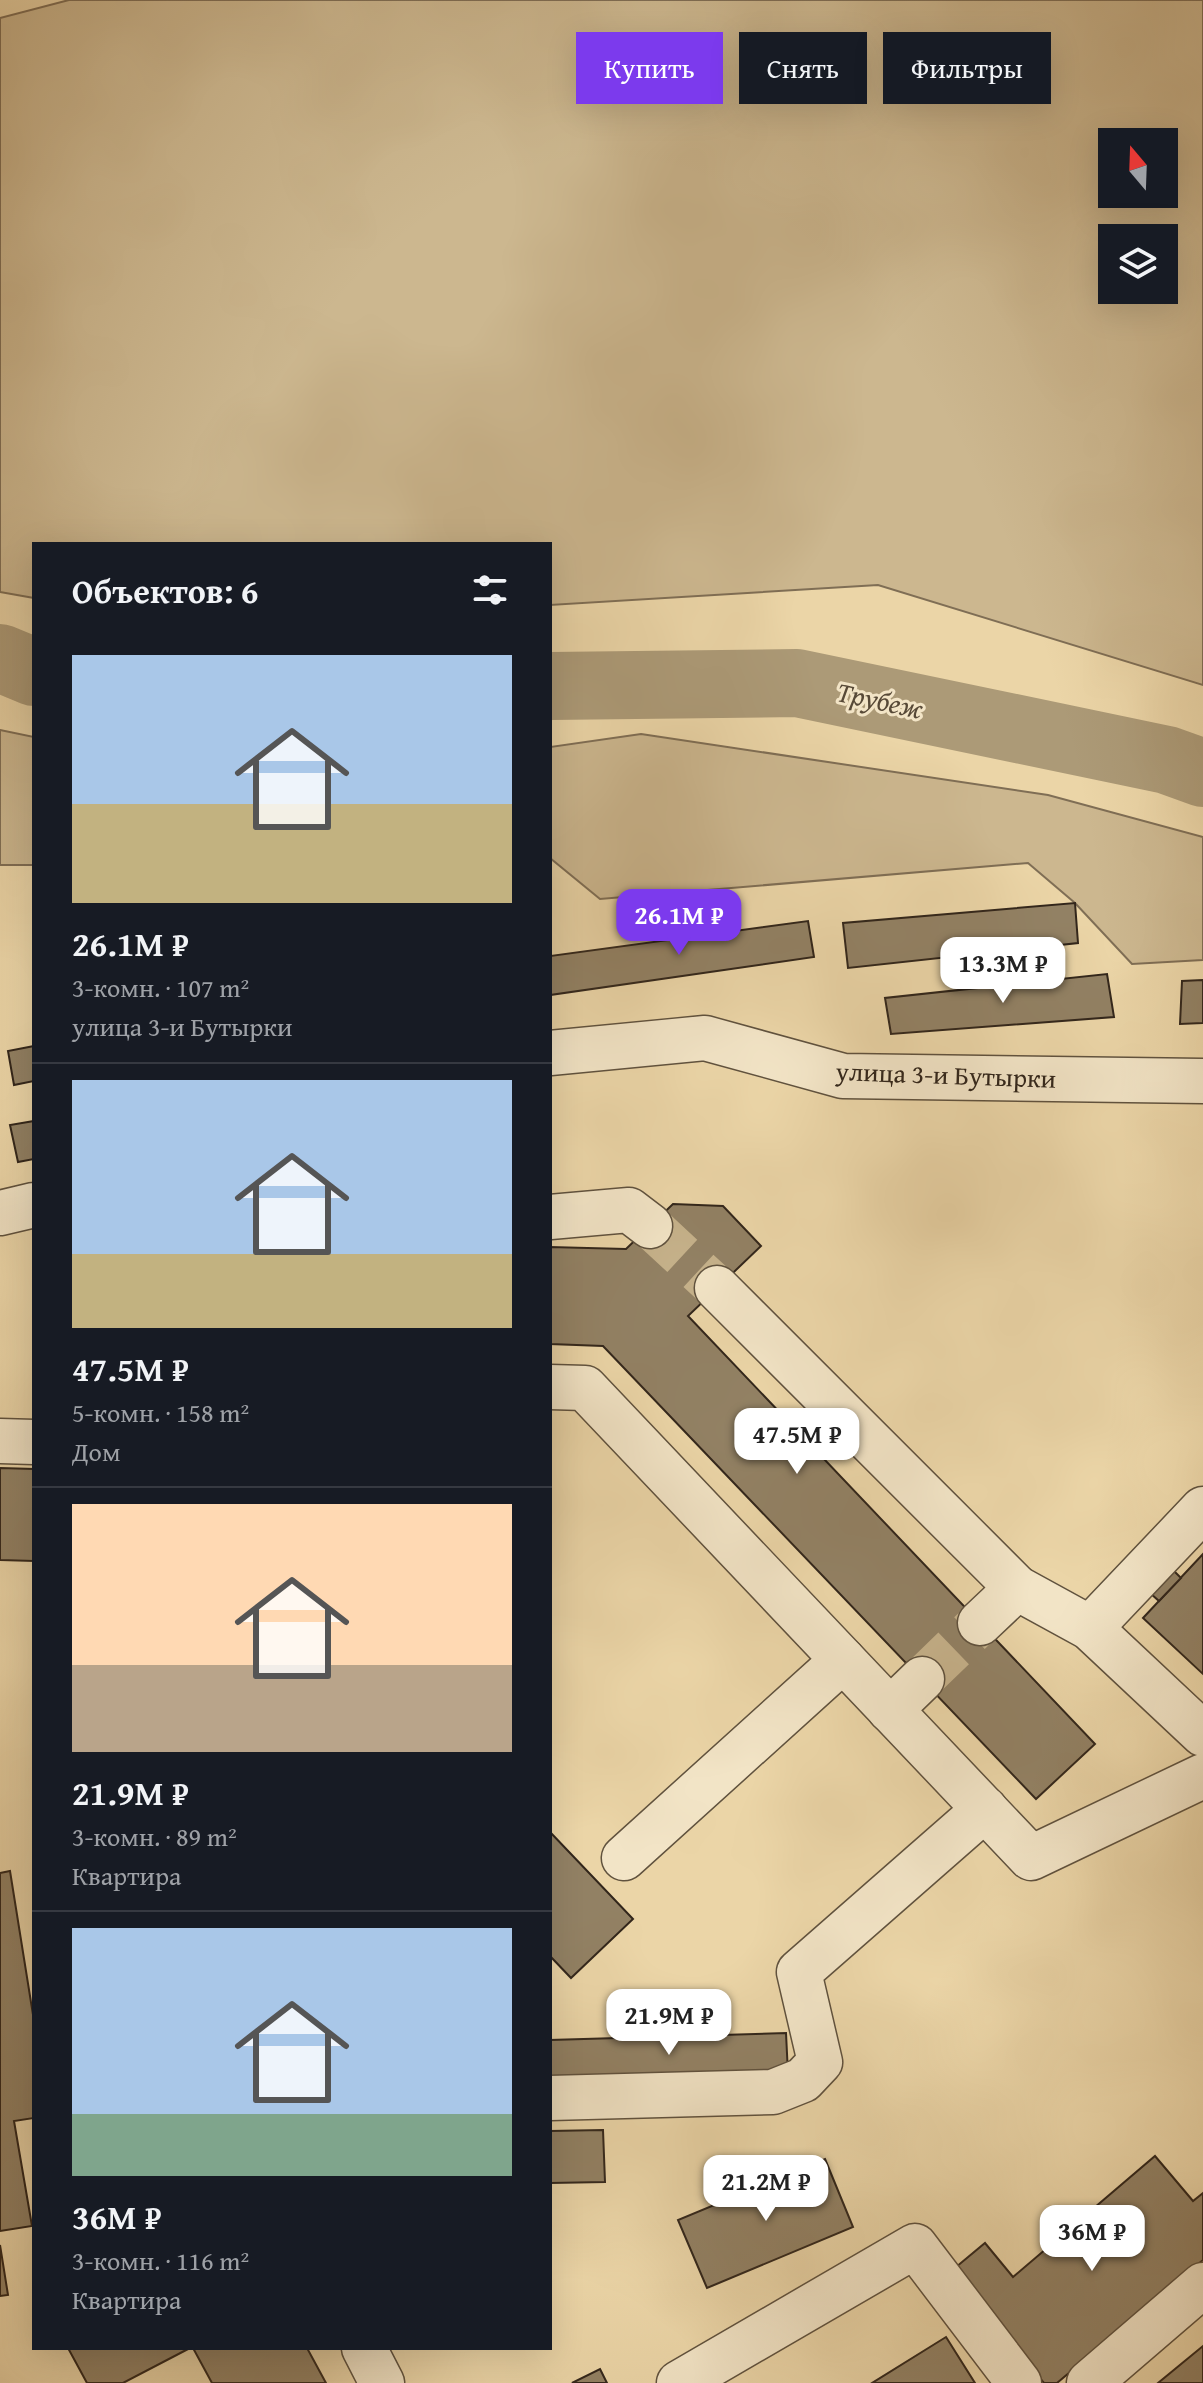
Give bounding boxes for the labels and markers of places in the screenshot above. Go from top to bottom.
pin: 26.1M ₽ [605,889,753,957]
pin: 13.3M ₽ [929,937,1077,1005]
pin: 47.5M ₽ [723,1408,871,1476]
pin: 21.9M ₽ [595,1989,743,2057]
pin: 21.2M ₽ [692,2155,840,2223]
pin: 36M ₽ [1036,2205,1148,2273]

